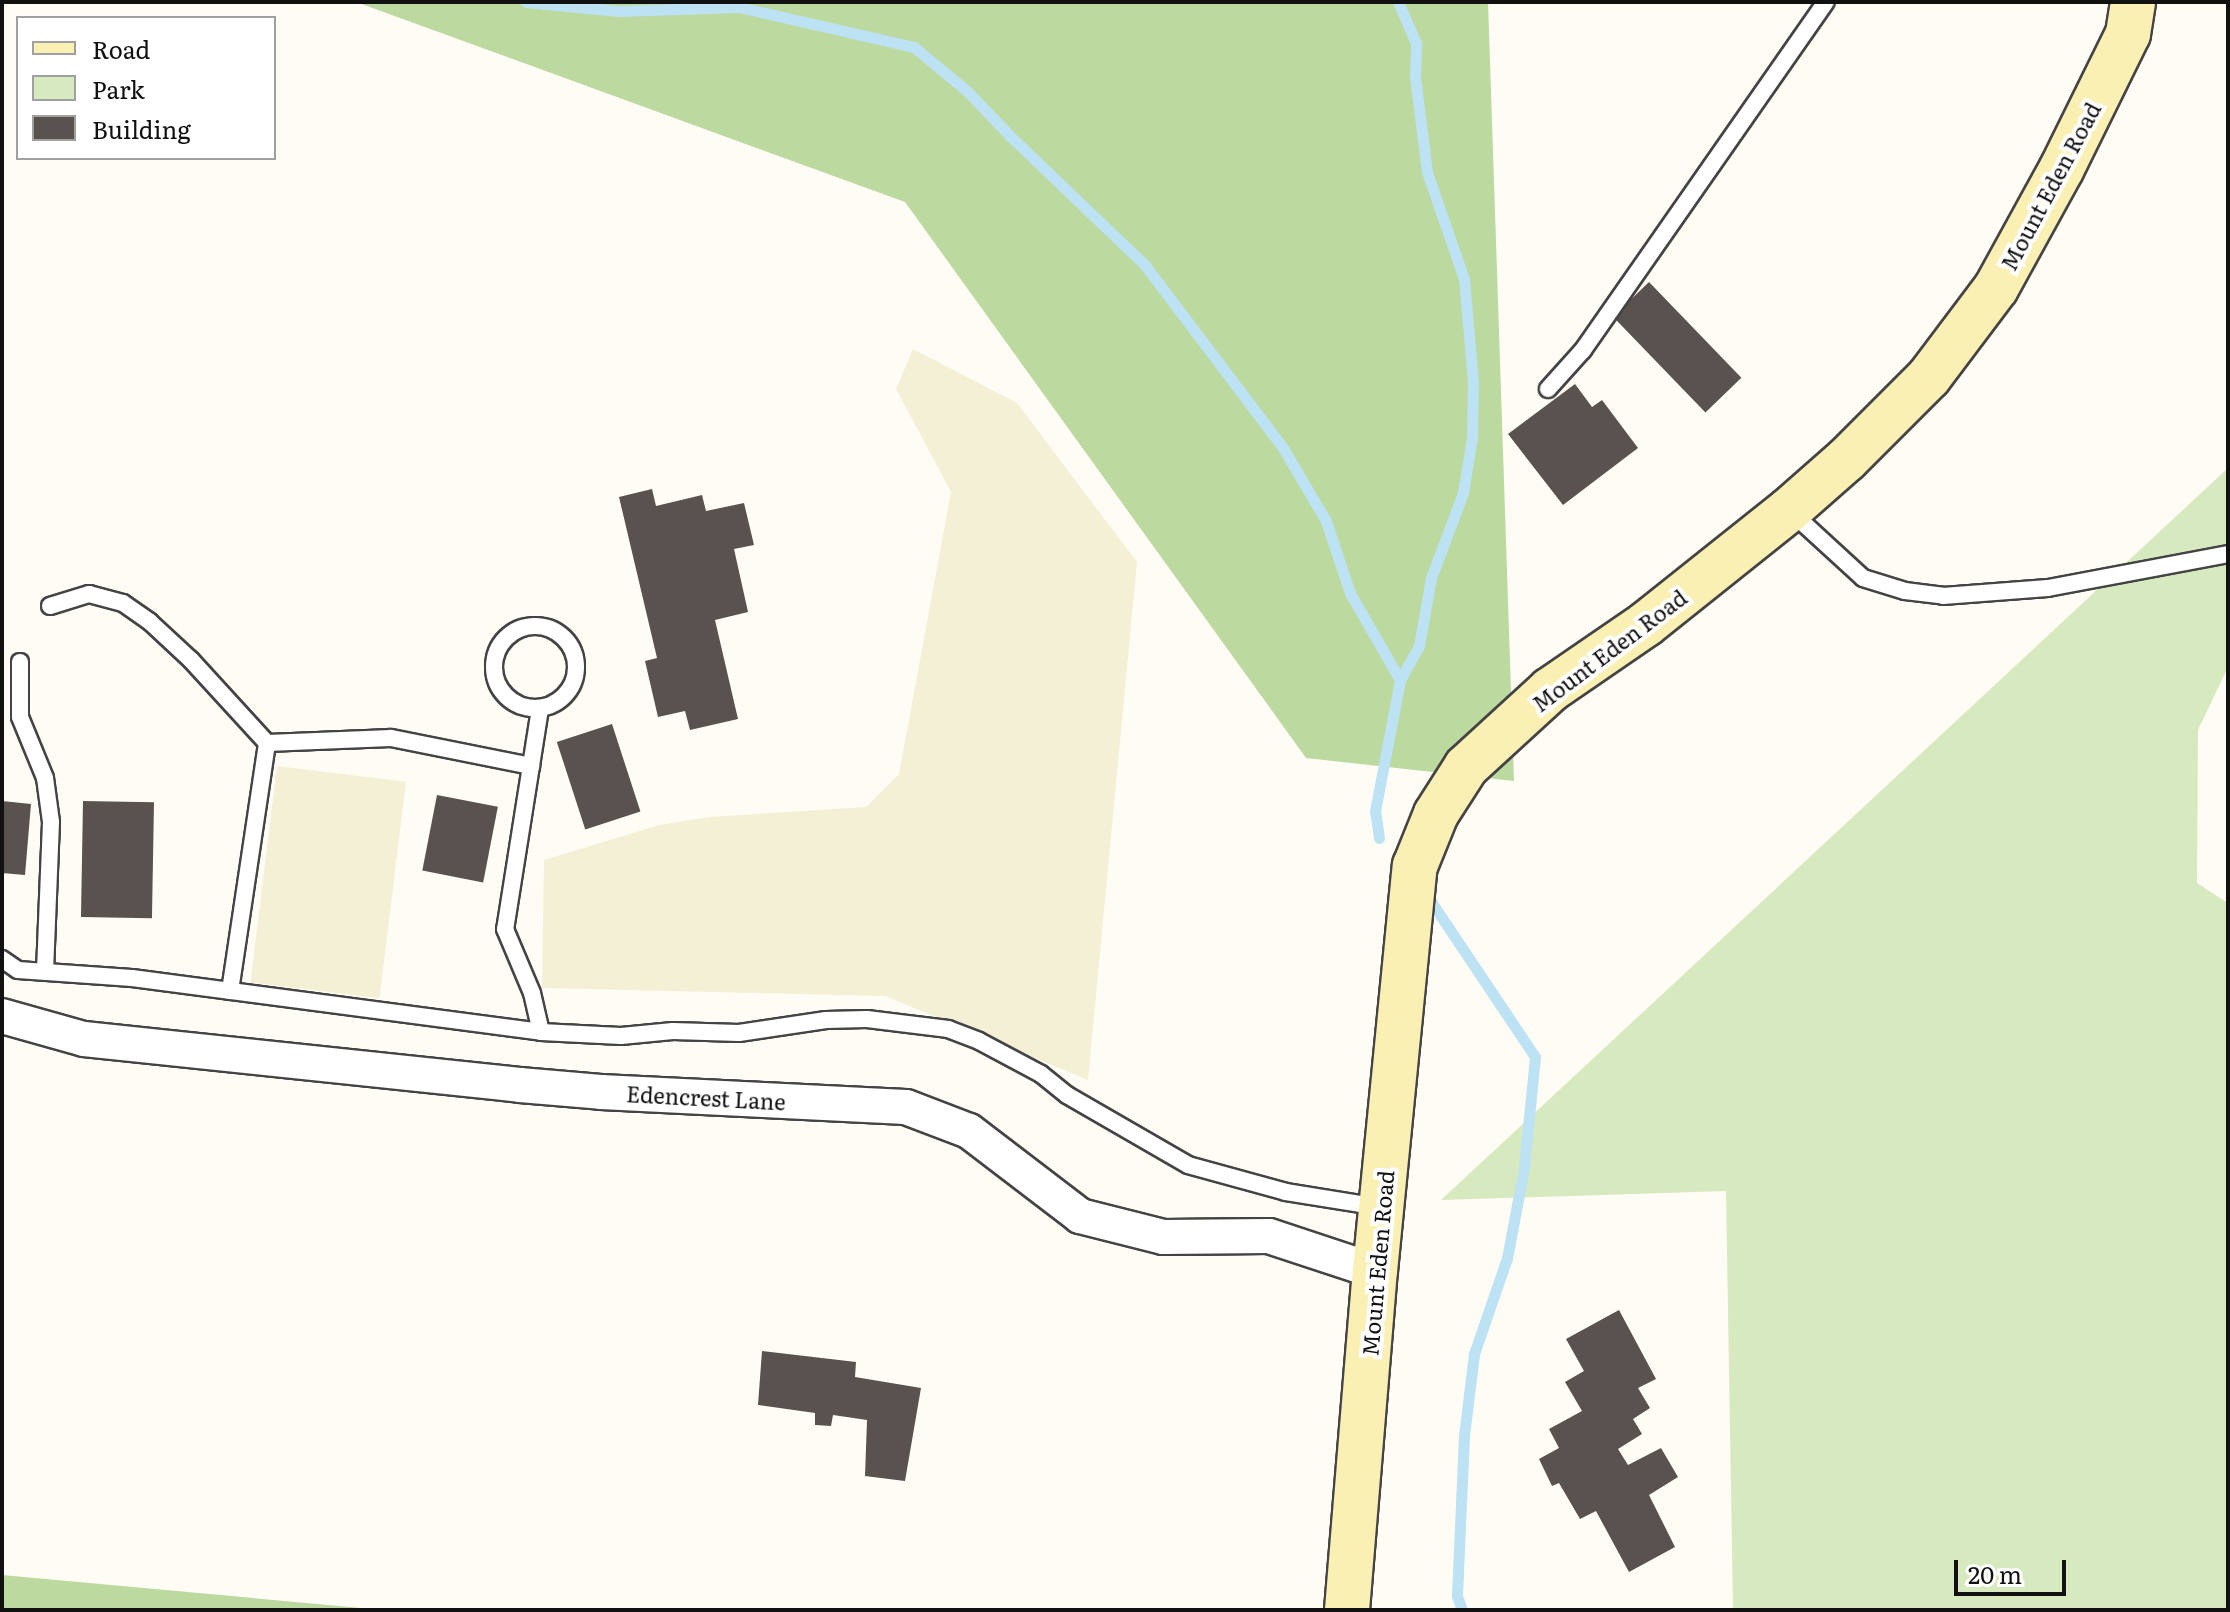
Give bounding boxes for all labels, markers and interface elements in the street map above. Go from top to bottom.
legend [16,16,276,160]
text: Road [92,31,150,66]
text: Park [92,71,145,106]
street label: Mount Eden Road [1995,98,2105,274]
text: Building [92,111,191,146]
street label: Mount Eden Road [1527,583,1691,717]
street label: Edencrest Lane [626,1080,786,1114]
street label: Mount Eden Road [1356,1169,1398,1357]
scale bar [1958,1544,2070,1594]
text: 20 m [1968,1556,2022,1591]

